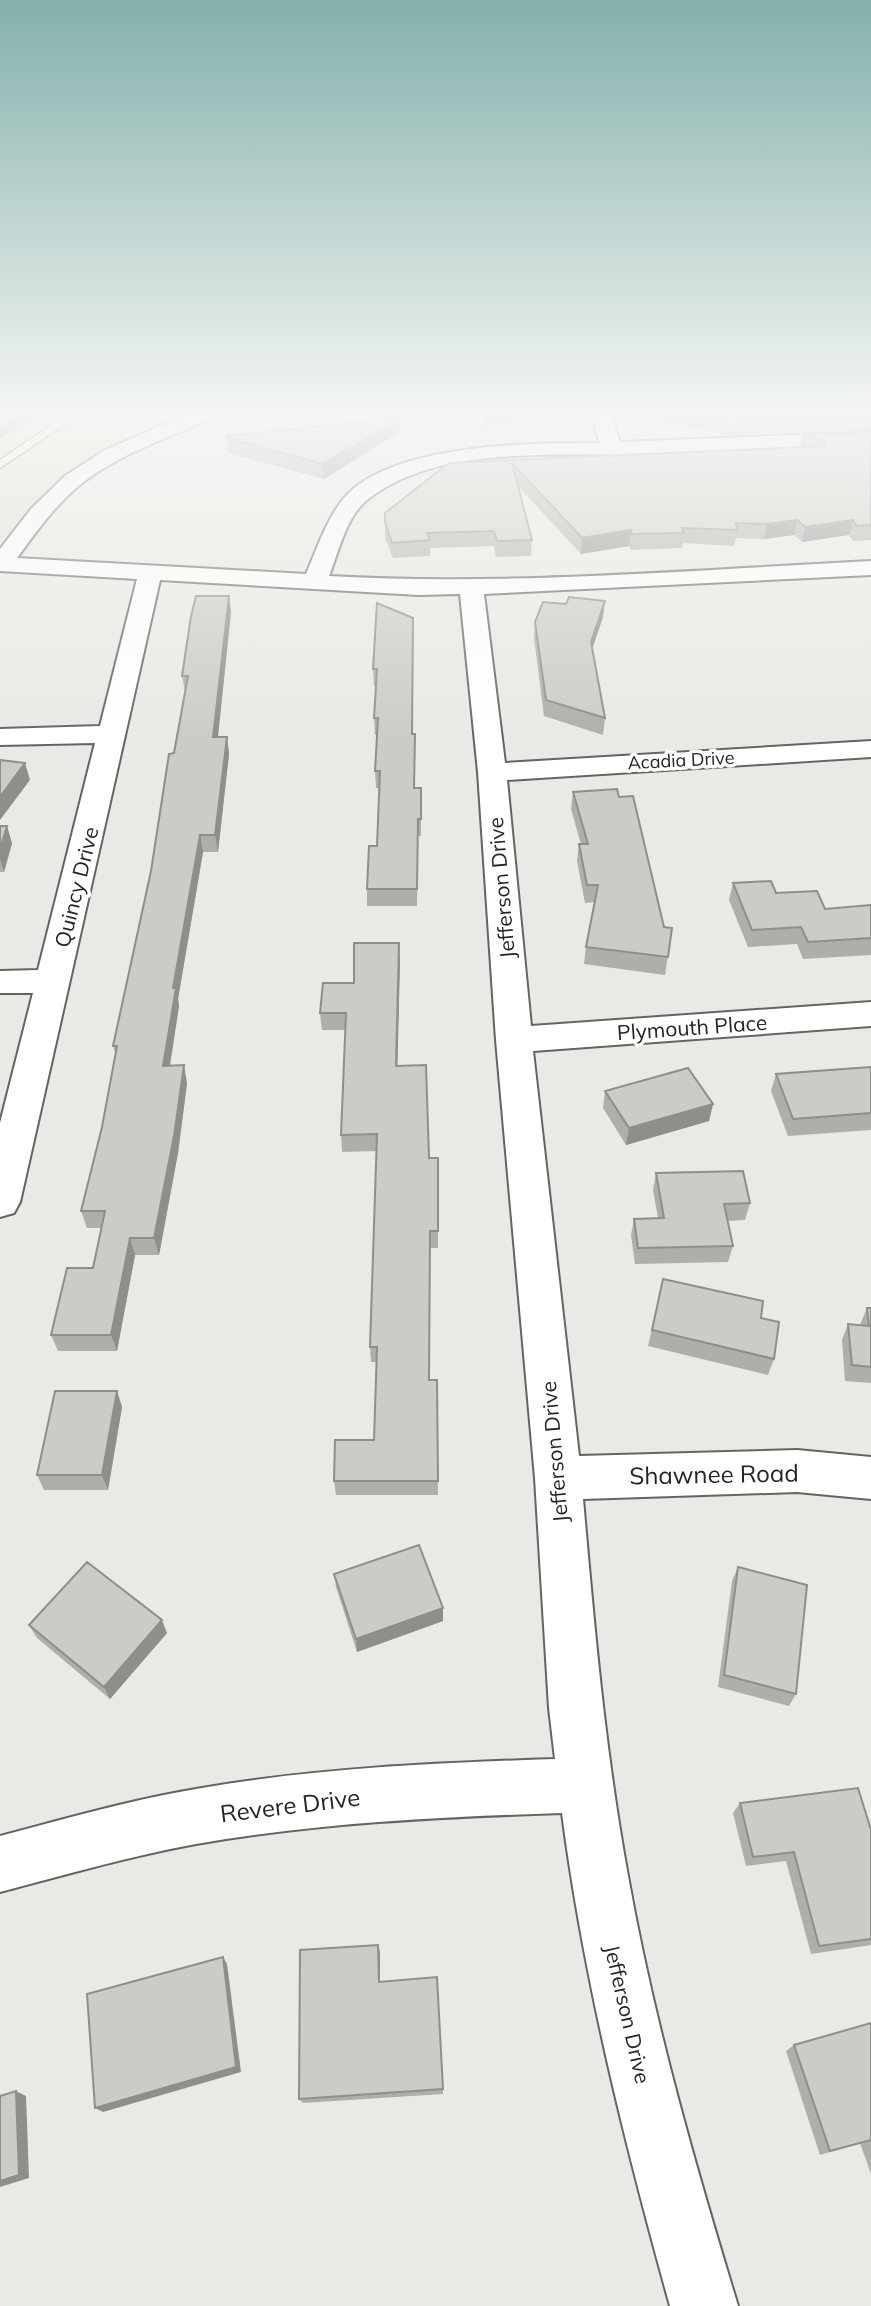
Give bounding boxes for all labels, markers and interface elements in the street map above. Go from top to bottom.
street label: Acadia Drive [627,746,735,774]
street label: Jefferson Drive [482,816,520,960]
street label: Quincy Drive [48,824,104,950]
street label: Plymouth Place [616,1009,768,1045]
street label: Jefferson Drive [535,1380,573,1524]
street label: Shawnee Road [629,1458,799,1490]
street label: Revere Drive [218,1782,362,1828]
street label: Jefferson Drive [599,1942,657,2086]

